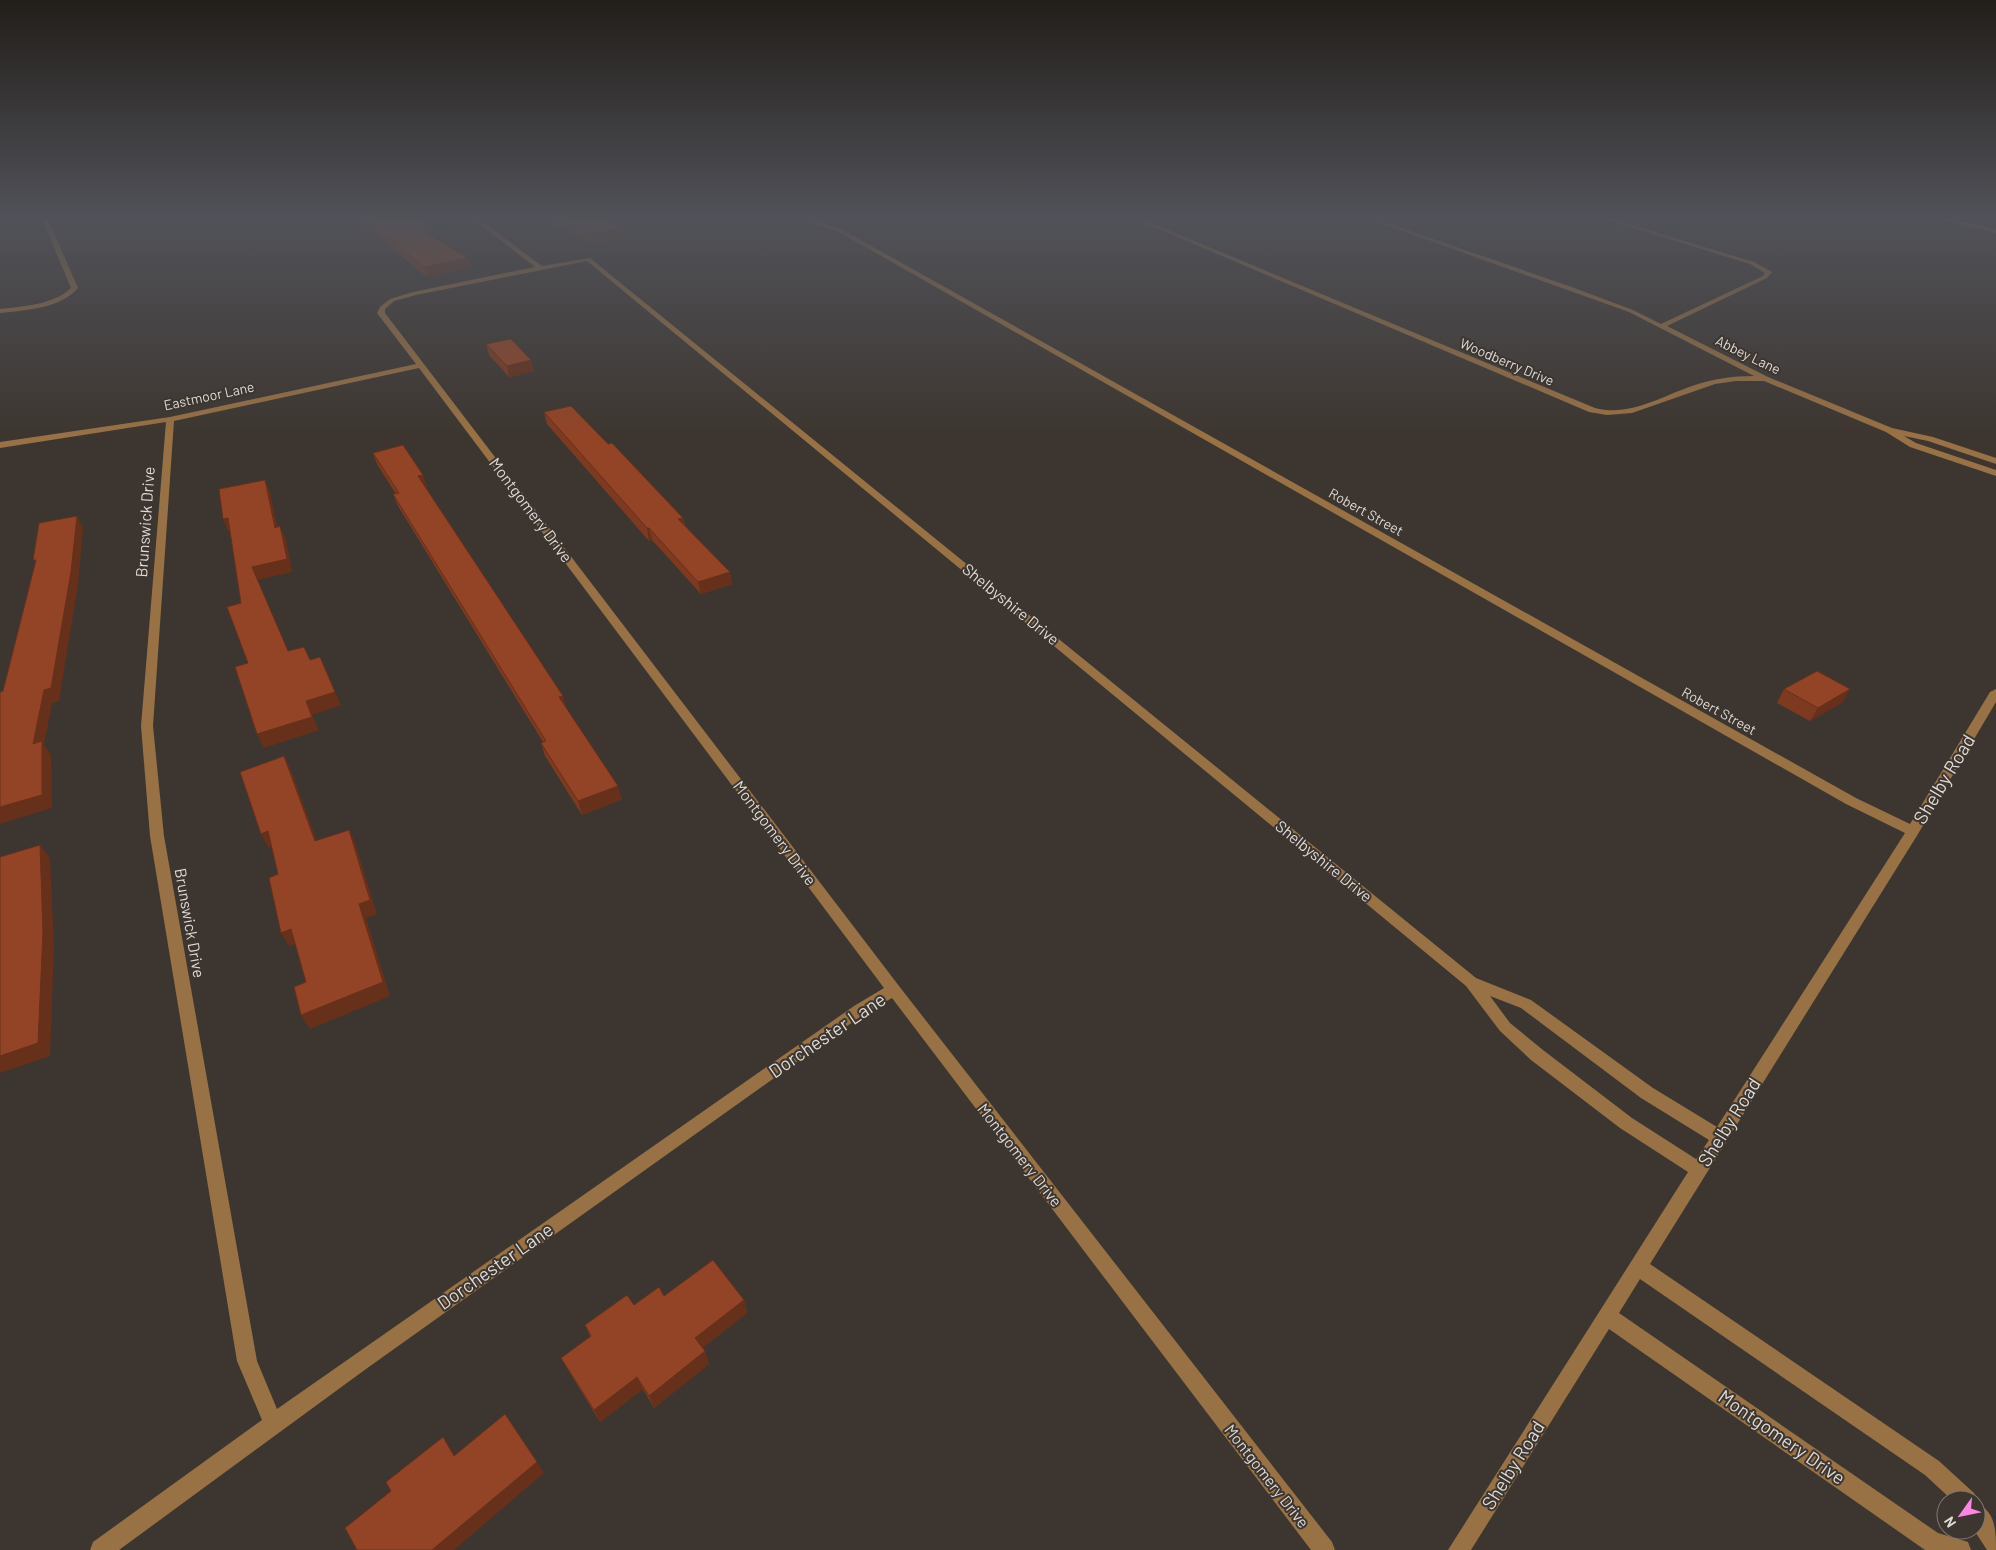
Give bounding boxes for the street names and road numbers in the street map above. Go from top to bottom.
street label: Abbey Lane [1713,332,1784,378]
street label: Woodberry Drive [1458,334,1557,389]
street label: Eastmoor Lane [162,378,256,413]
street label: Montgomery Drive [486,454,577,566]
street label: Brunswick Drive [131,466,158,578]
street label: Robert Street [1326,484,1406,539]
street label: Shelbyshire Drive [959,559,1064,648]
street label: Robert Street [1679,683,1759,738]
street label: Shelby Road [1908,730,1979,828]
street label: Montgomery Drive [730,777,821,889]
street label: Shelbyshire Drive [1272,816,1377,905]
street label: Brunswick Drive [171,867,209,979]
street label: Dorchester Lane [764,987,890,1082]
street label: Shelby Road [1692,1073,1765,1170]
street label: Montgomery Drive [974,1099,1067,1210]
street label: Dorchester Lane [432,1217,557,1314]
street label: Montgomery Drive [1714,1384,1850,1489]
street label: Shelby Road [1476,1416,1549,1513]
street label: Montgomery Drive [1221,1420,1314,1531]

